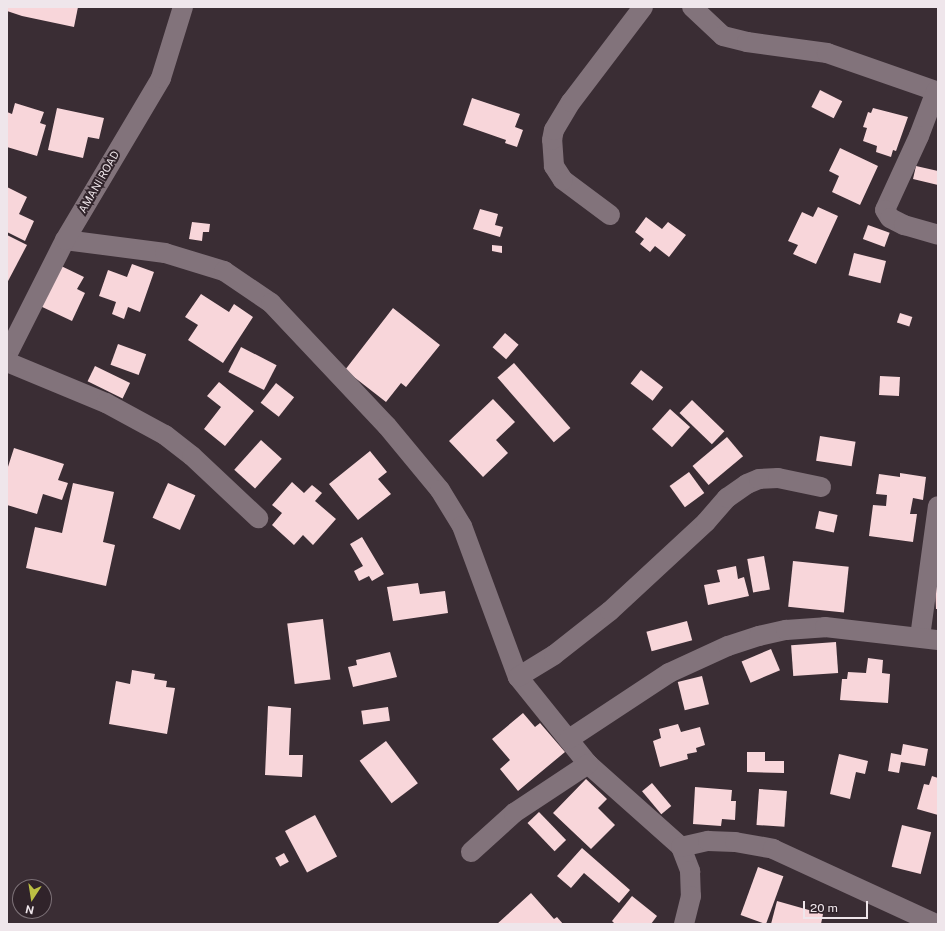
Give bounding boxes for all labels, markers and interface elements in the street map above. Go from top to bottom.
street label: AMANI ROAD [76,148,122,216]
north arrow [12,879,52,919]
scale bar [805,893,870,919]
text: 20 m [810,901,838,915]
text: N [24,903,35,917]

